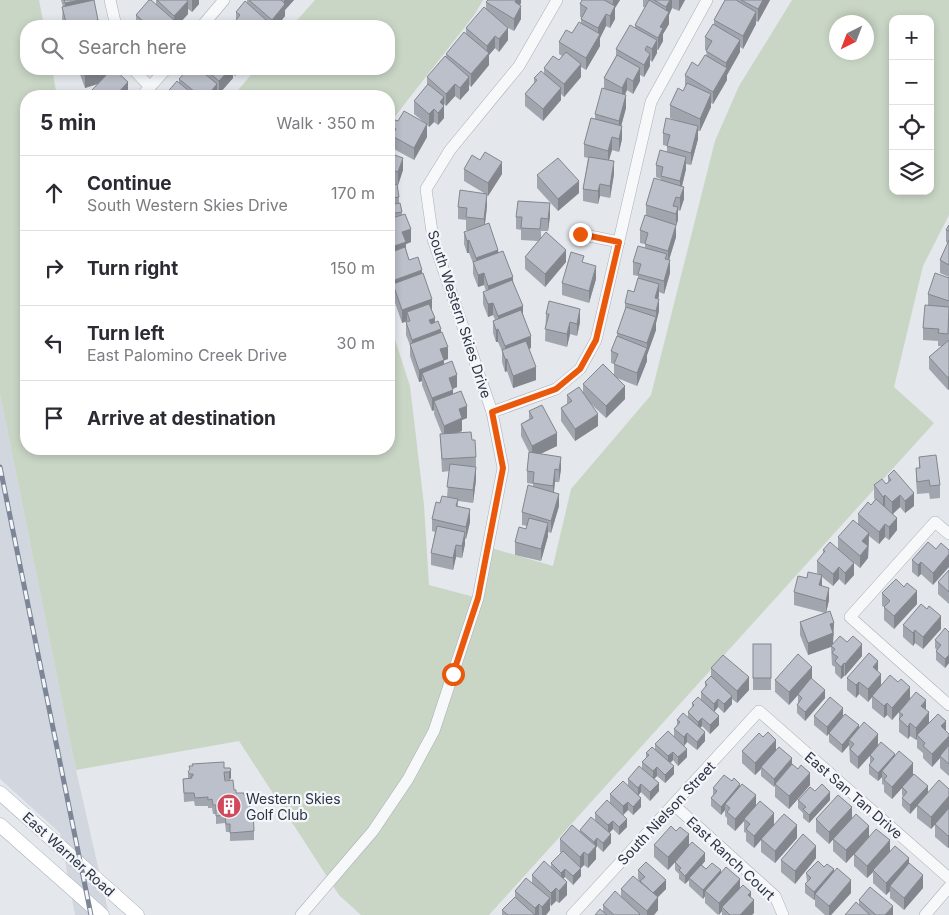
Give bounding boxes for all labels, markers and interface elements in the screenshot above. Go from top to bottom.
north arrow [829,15,874,60]
map controls [889,15,934,195]
button: + [889,15,934,60]
search box [20,20,395,75]
icon: search [38,34,66,62]
text: Search here [78,36,187,59]
button: − [889,60,934,105]
button: locate [889,105,934,150]
text: 5 min [40,110,96,135]
text: Walk · 350 m [277,113,375,133]
button: layers [889,150,934,195]
text: Continue [87,172,172,195]
icon: ahead [40,179,68,207]
text: 170 m [331,183,375,203]
text: South Western Skies Drive [87,195,288,215]
route end [569,223,592,246]
street label: South Western Skies Drive [425,228,495,400]
icon: right [40,254,68,282]
text: Turn right [87,257,178,280]
text: 150 m [330,258,375,278]
text: Turn left [87,322,165,345]
icon: left [40,329,68,357]
text: 30 m [337,333,375,353]
text: East Palomino Creek Drive [87,345,287,365]
icon: arrive [40,404,68,432]
text: Arrive at destination [87,407,276,430]
route start [442,663,465,686]
street label: East San Tan Drive [802,748,906,842]
street label: South Nielson Street [614,757,719,868]
place label: Western Skies Golf Club [246,790,341,823]
building icon: Western Skies Golf Club [216,793,242,819]
street label: East Warner Road [19,808,119,900]
street label: East Ranch Court [683,813,779,904]

